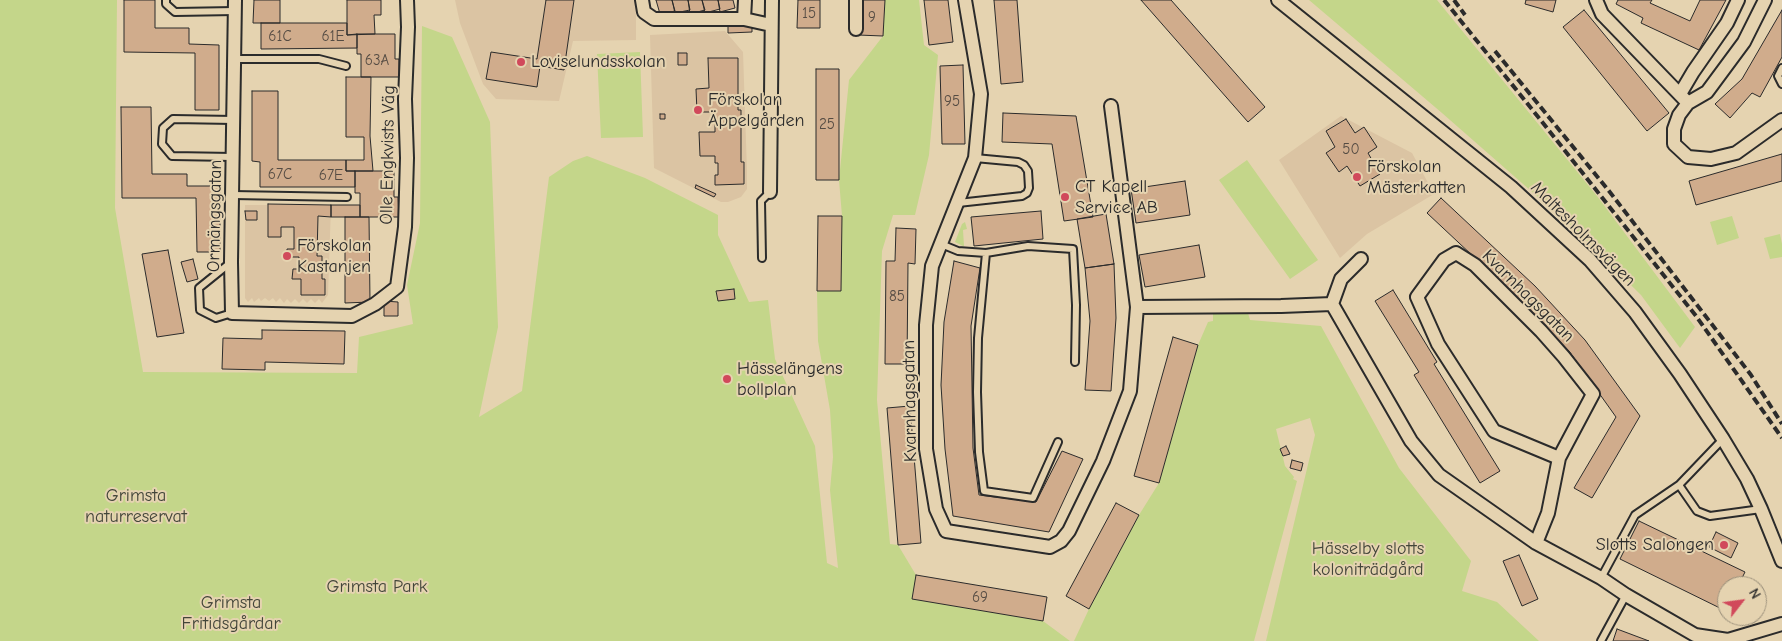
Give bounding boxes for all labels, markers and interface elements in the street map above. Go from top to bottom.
house number: 15 [802,5,816,23]
house number: 9 [868,9,876,27]
house number: 61C [268,28,292,46]
house number: 61E [321,28,345,46]
place label: Loviselundsskolan [531,51,666,73]
house number: 63A [365,52,389,70]
marker: Loviselundsskolan [515,56,527,68]
street label: Olle Engkvists Väg [376,85,400,225]
place label: Förskolan Äppelgården [708,89,804,132]
house number: 95 [944,93,960,111]
marker: Förskolan Äppelgården [692,104,704,116]
house number: 25 [819,116,835,134]
house number: 50 [1342,141,1360,159]
place label: Förskolan Mästerkatten [1367,156,1466,198]
street label: Ormängsgatan [203,160,227,272]
house number: 67C [268,166,292,184]
house number: 67E [319,167,343,185]
marker: Förskolan Mästerkatten [1351,171,1363,183]
place label: CT Kapell Service AB [1075,176,1158,218]
street label: Maltesholmsvägen [1526,177,1640,291]
marker: CT Kapell Service AB [1059,191,1071,203]
place label: Förskolan Kastanjen [297,235,372,278]
street label: Kvarnhagsgatan [1477,245,1579,347]
marker: Förskolan Kastanjen [281,250,293,262]
house number: 85 [889,288,905,306]
street label: Kvarnhagsgatan [898,340,922,462]
place label: Hässelängens bollplan [737,358,842,400]
marker: Hässelängens bollplan [721,373,733,385]
park label: Grimsta naturreservat [85,485,187,528]
place label: Slotts Salongen [1596,534,1714,556]
park label: Hässelby slotts koloniträdgård [1312,538,1424,580]
marker: Slotts Salongen [1718,539,1730,551]
park label: Grimsta Park [327,576,427,598]
north arrow [1717,576,1767,626]
text: N [1745,586,1764,602]
house number: 69 [972,589,988,607]
park label: Grimsta Fritidsgårdar [181,592,281,634]

